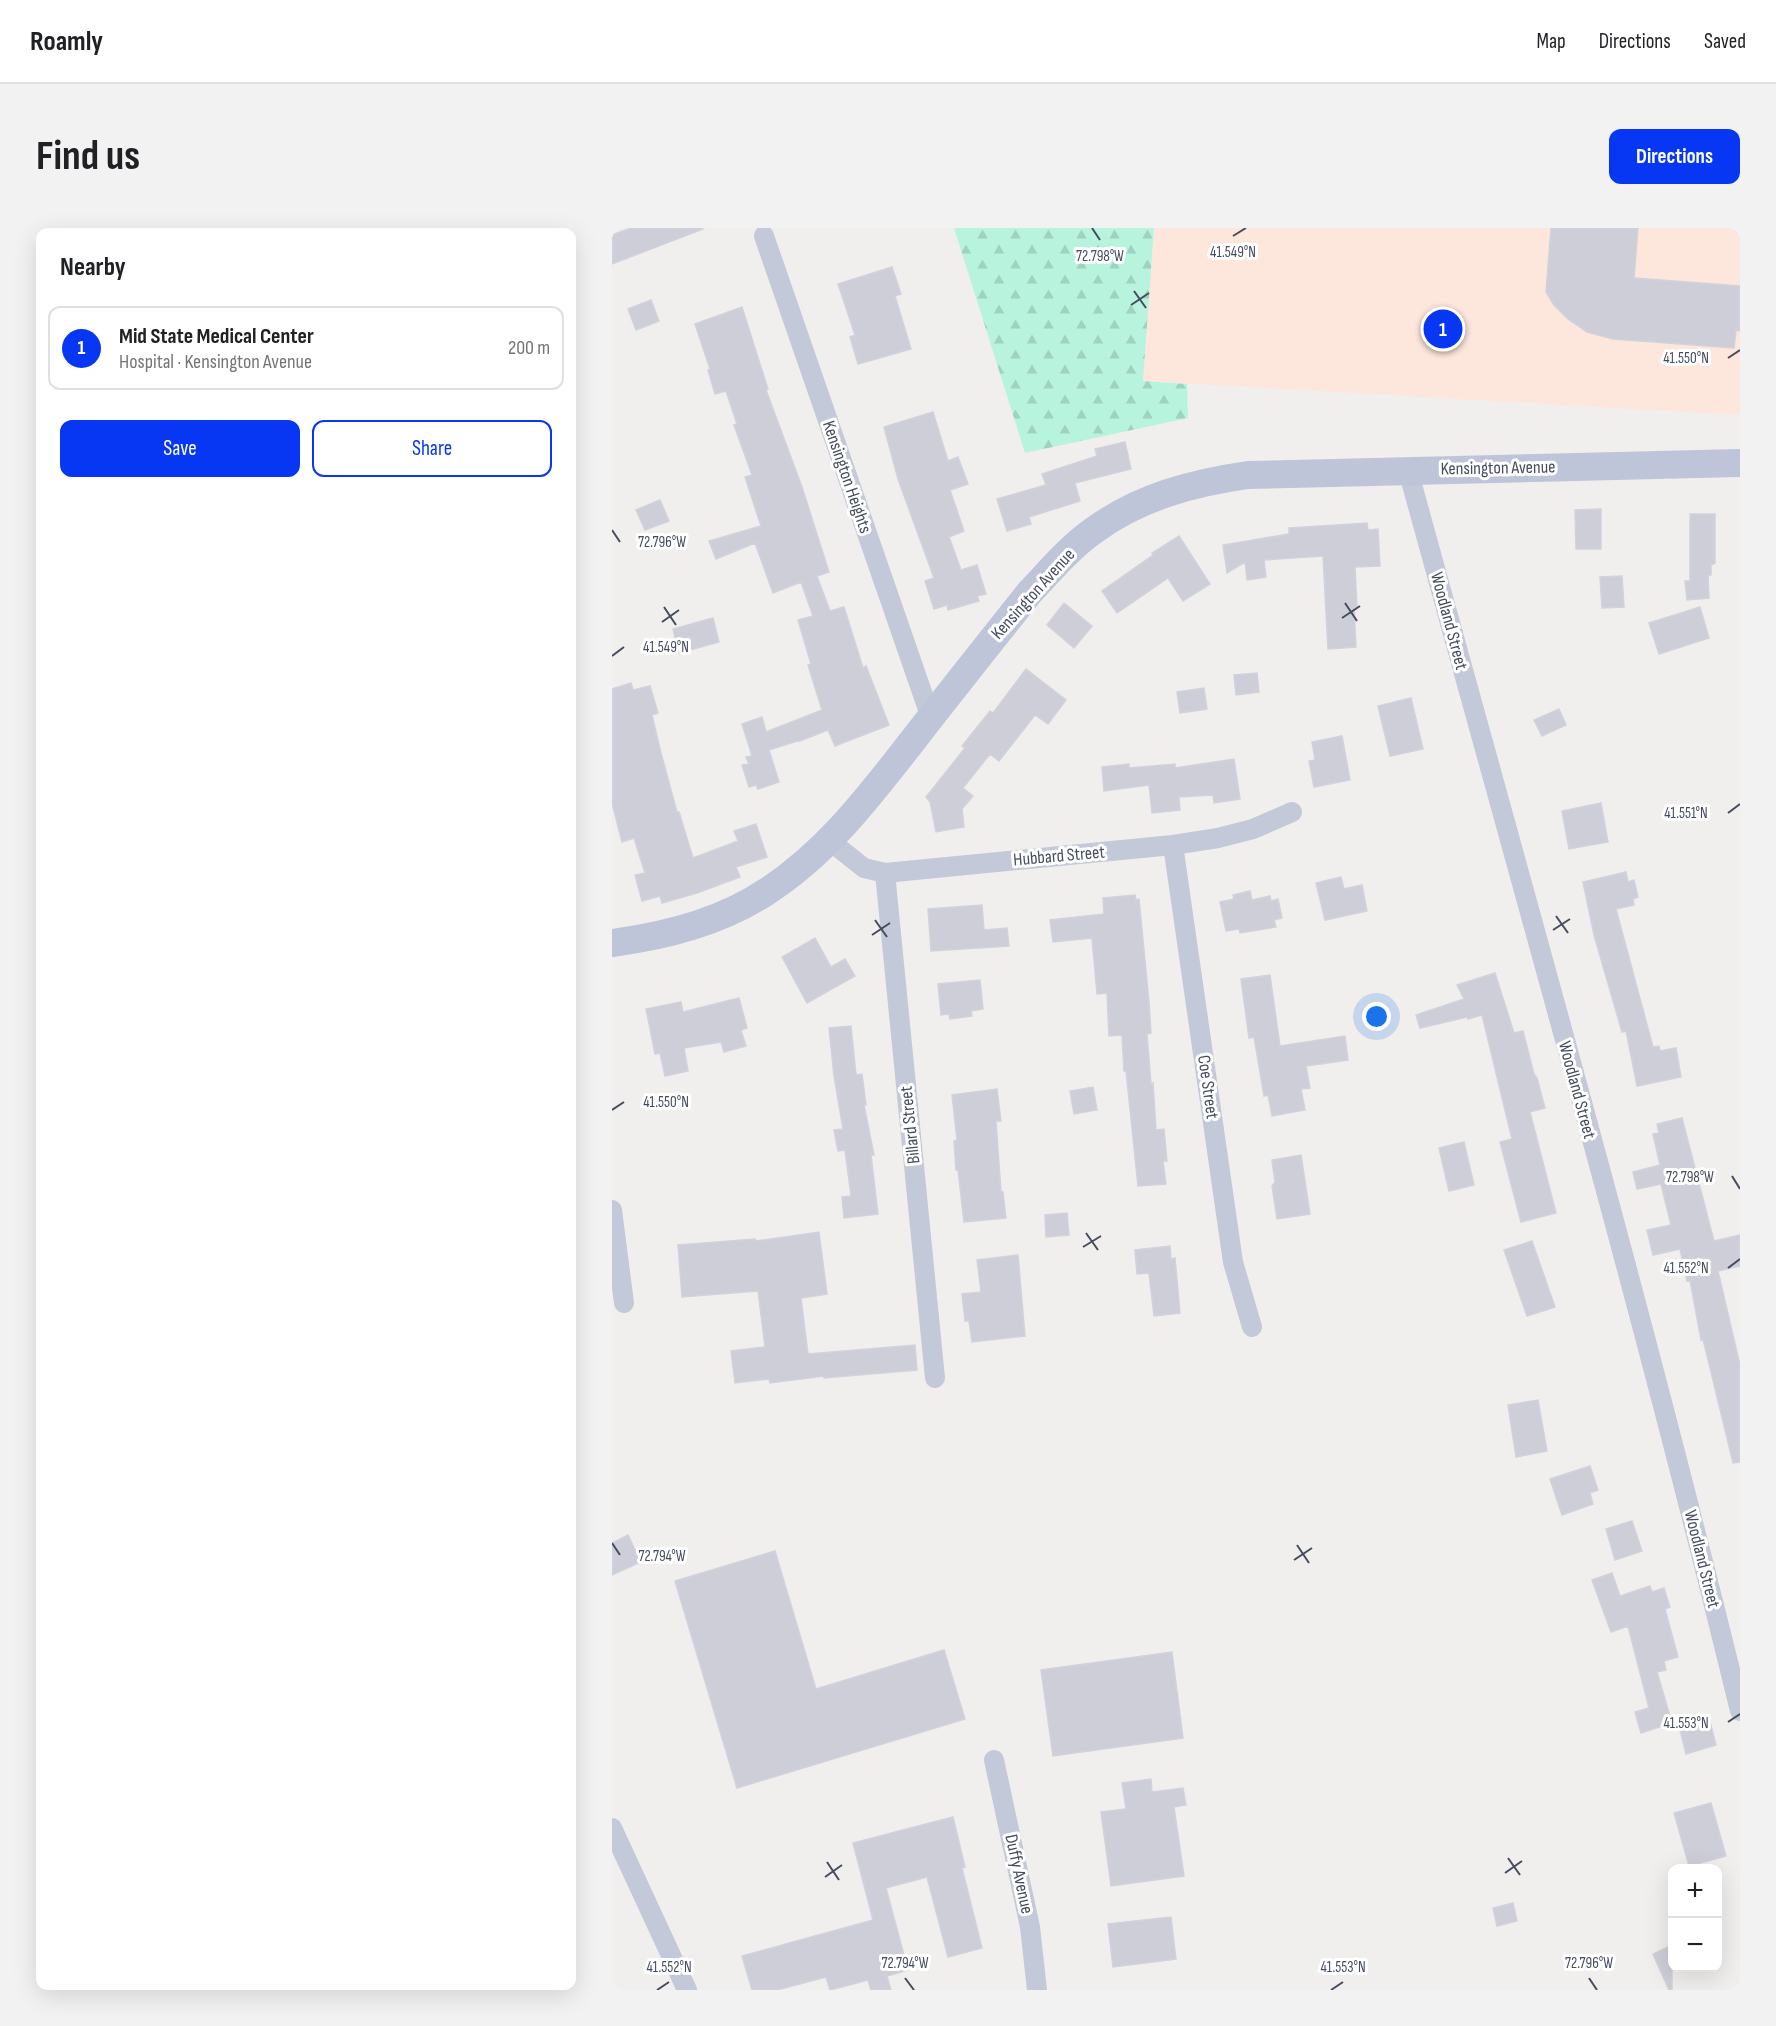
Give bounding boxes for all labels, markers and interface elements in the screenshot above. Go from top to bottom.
text: Roamly [30,25,103,58]
text: Map [1536,29,1566,54]
text: Directions [1599,29,1671,54]
text: Saved [1704,29,1746,54]
button: Directions [1609,129,1740,184]
text: Find us [36,131,140,182]
text: 41.549°N [1210,243,1256,262]
text: 72.798°W [1076,247,1124,266]
text: Nearby [60,252,126,283]
pin: 1 [1424,306,1462,352]
text: Mid State Medical Center [119,323,314,350]
text: 1 [78,336,85,360]
text: 200 m [508,336,550,360]
text: 41.550°N [1663,349,1709,368]
text: Hospital · Kensington Avenue [119,350,312,374]
street label: Kensington Heights [818,418,876,536]
button: Save [60,420,300,477]
button: Share [312,420,552,477]
street label: Kensington Avenue [1440,456,1556,480]
text: 72.796°W [638,533,686,552]
street label: Kensington Avenue [987,544,1079,644]
street label: Woodland Street [1426,570,1472,673]
text: 41.549°N [643,638,689,657]
text: 41.551°N [1664,804,1708,823]
street label: Hubbard Street [1012,841,1106,870]
your location [1362,1002,1391,1031]
street label: Woodland Street [1554,1039,1600,1142]
street label: Coe Street [1193,1054,1223,1121]
street label: Billard Street [895,1085,925,1165]
text: 41.550°N [643,1093,689,1112]
text: 72.798°W [1666,1168,1714,1187]
text: 41.552°N [1663,1259,1709,1278]
street label: Woodland Street [1680,1508,1724,1611]
text: 72.794°W [638,1547,686,1566]
text: 41.553°N [1663,1714,1709,1733]
street label: Duffy Avenue [1000,1832,1038,1916]
map controls [1668,1864,1722,1972]
button: + [1668,1864,1722,1918]
button: − [1668,1918,1722,1972]
text: 72.794°W [881,1954,929,1973]
text: 72.796°W [1565,1954,1613,1973]
text: 41.552°N [646,1958,692,1977]
text: 41.553°N [1320,1958,1366,1977]

